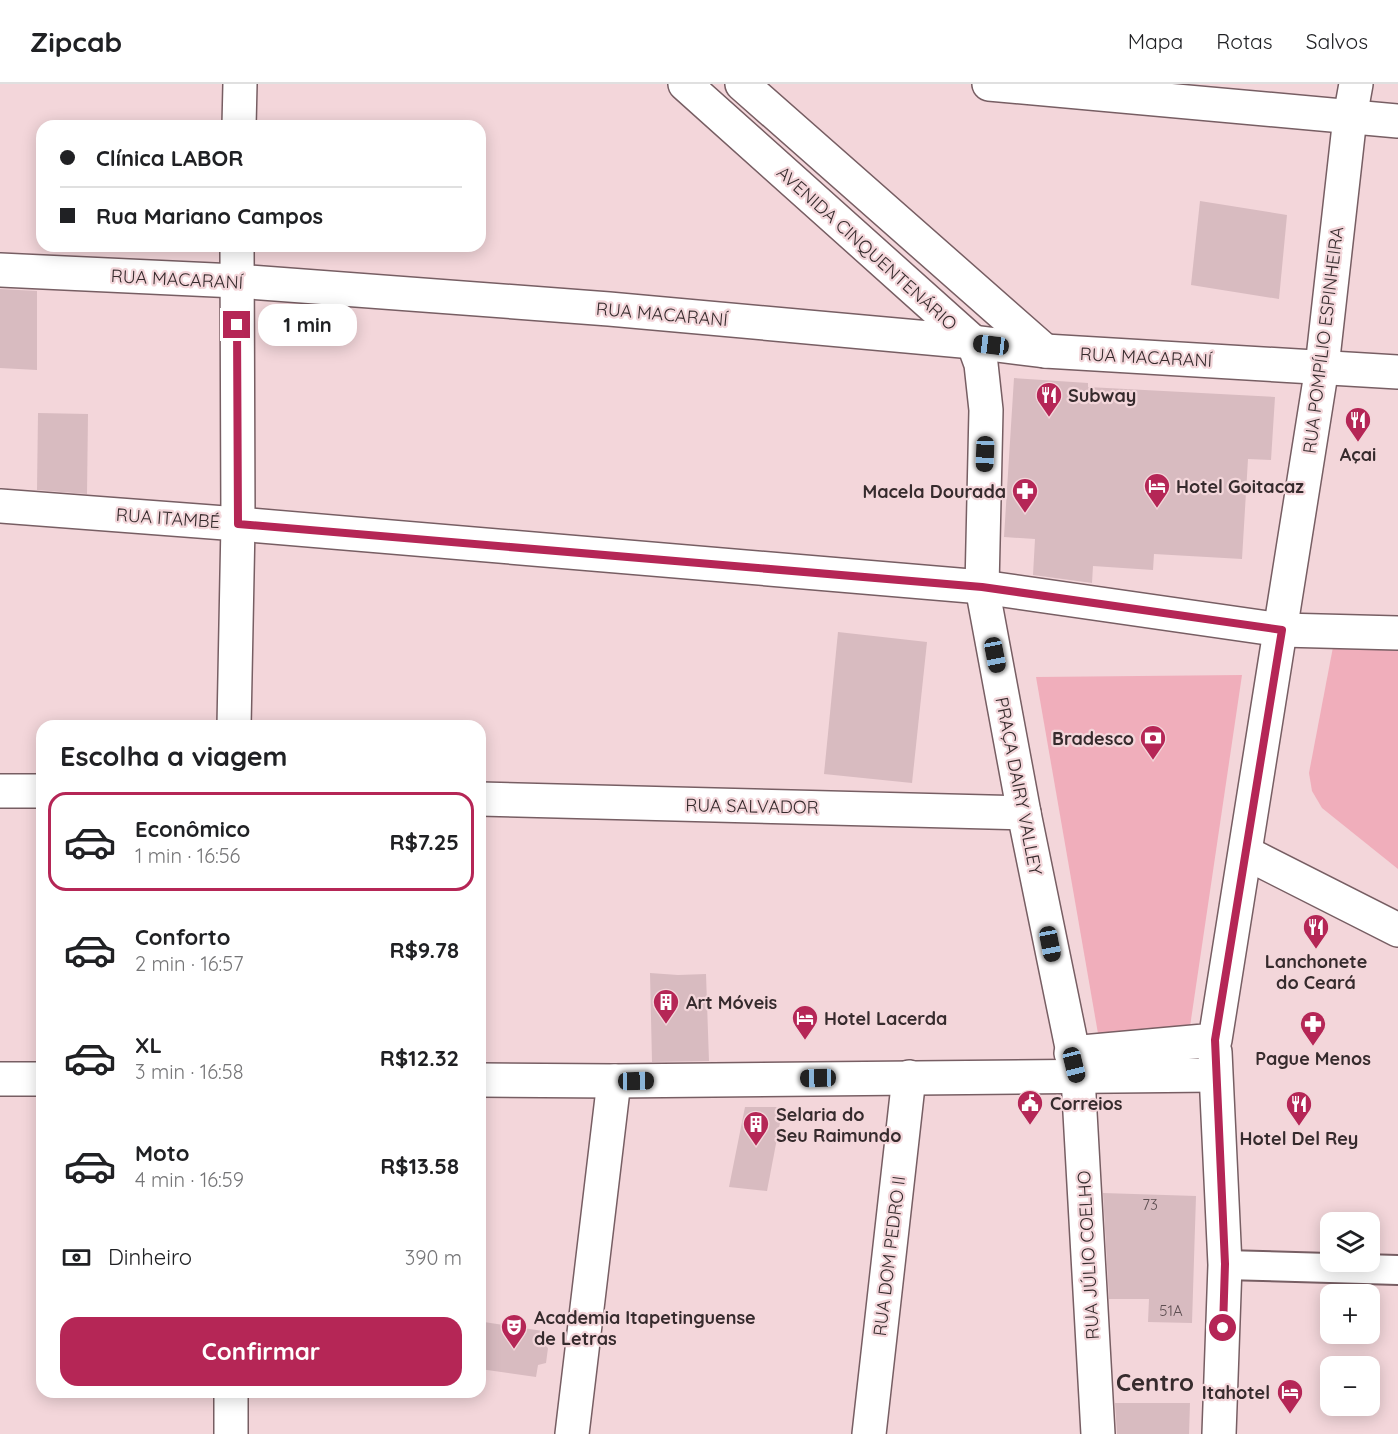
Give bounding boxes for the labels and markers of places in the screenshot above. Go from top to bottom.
restaurant icon: Subway [1034,380,1064,418]
place label: Subway [1068,384,1136,407]
restaurant icon: Açai [1343,405,1373,443]
place label: Açai [1340,443,1376,466]
hotel icon: Hotel Goitacaz [1142,471,1172,509]
place label: Hotel Goitacaz [1176,475,1304,498]
pharmacy icon: Macela Dourada [1010,476,1040,514]
place label: Macela Dourada [862,480,1006,503]
bank icon: Bradesco [1138,723,1168,761]
place label: Bradesco [1052,727,1134,750]
restaurant icon: Lanchonete do Ceará [1301,912,1331,950]
place label: Lanchonete do Ceará [1265,950,1367,994]
building icon: Art Móveis [651,987,681,1025]
place label: Art Móveis [686,991,777,1014]
hotel icon: Hotel Lacerda [790,1003,820,1041]
place label: Hotel Lacerda [824,1007,947,1030]
pharmacy icon: Pague Menos [1298,1009,1328,1047]
place label: Pague Menos [1255,1047,1371,1070]
public building icon: Correios [1015,1088,1045,1126]
restaurant icon: Hotel Del Rey [1284,1089,1314,1127]
place label: Correios [1050,1092,1123,1115]
place label: Selaria do Seu Raimundo [776,1103,901,1147]
building icon: Selaria do Seu Raimundo [741,1109,771,1147]
place label: Hotel Del Rey [1240,1127,1358,1150]
place label: Academia Itapetinguense de Letras [534,1306,756,1350]
theatre icon: Academia Itapetinguense de Letras [499,1312,529,1350]
hotel icon: Itahotel [1275,1377,1305,1415]
place label: Itahotel [1202,1381,1270,1404]

